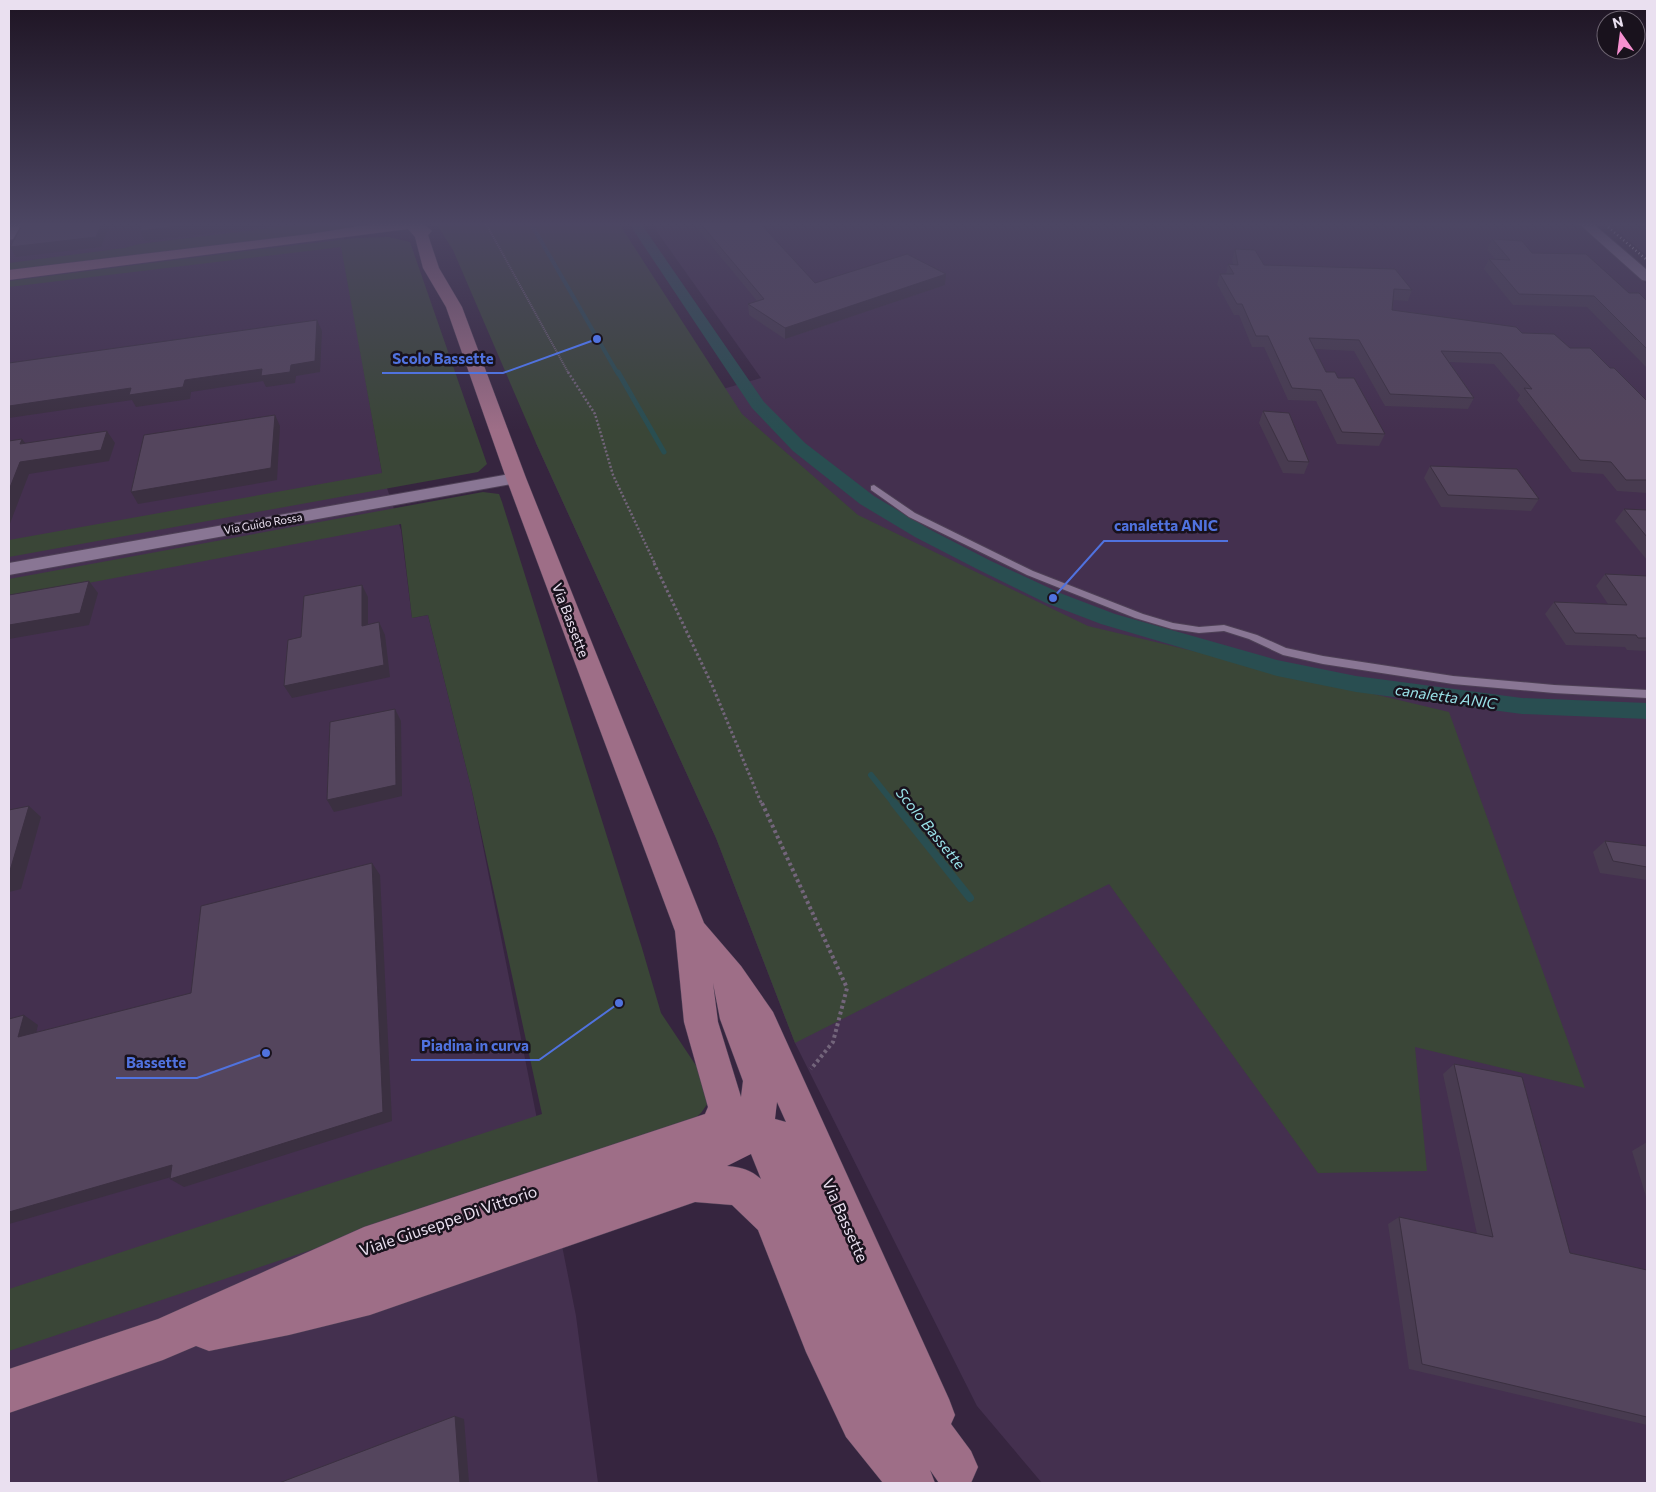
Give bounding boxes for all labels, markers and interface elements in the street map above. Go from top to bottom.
north arrow [1596,10,1646,60]
text: N [1611,12,1625,31]
callout: Scolo Bassette [382,343,503,373]
text: Scolo Bassette [392,349,494,367]
street label: Via Guido Rossa [223,510,303,536]
callout: canaletta ANIC [1104,511,1228,541]
text: canaletta ANIC [1114,516,1218,534]
street label: Via Bassette [549,580,593,660]
water label: canaletta ANIC [1394,680,1499,712]
water label: Scolo Bassette [893,784,969,873]
callout: Piadina in curva [411,1030,539,1060]
text: Piadina in curva [421,1036,529,1054]
callout: Bassette [116,1048,197,1078]
text: Bassette [126,1053,186,1071]
street label: Via Bassette [819,1175,873,1265]
street label: Viale Giuseppe Di Vittorio [357,1181,539,1259]

